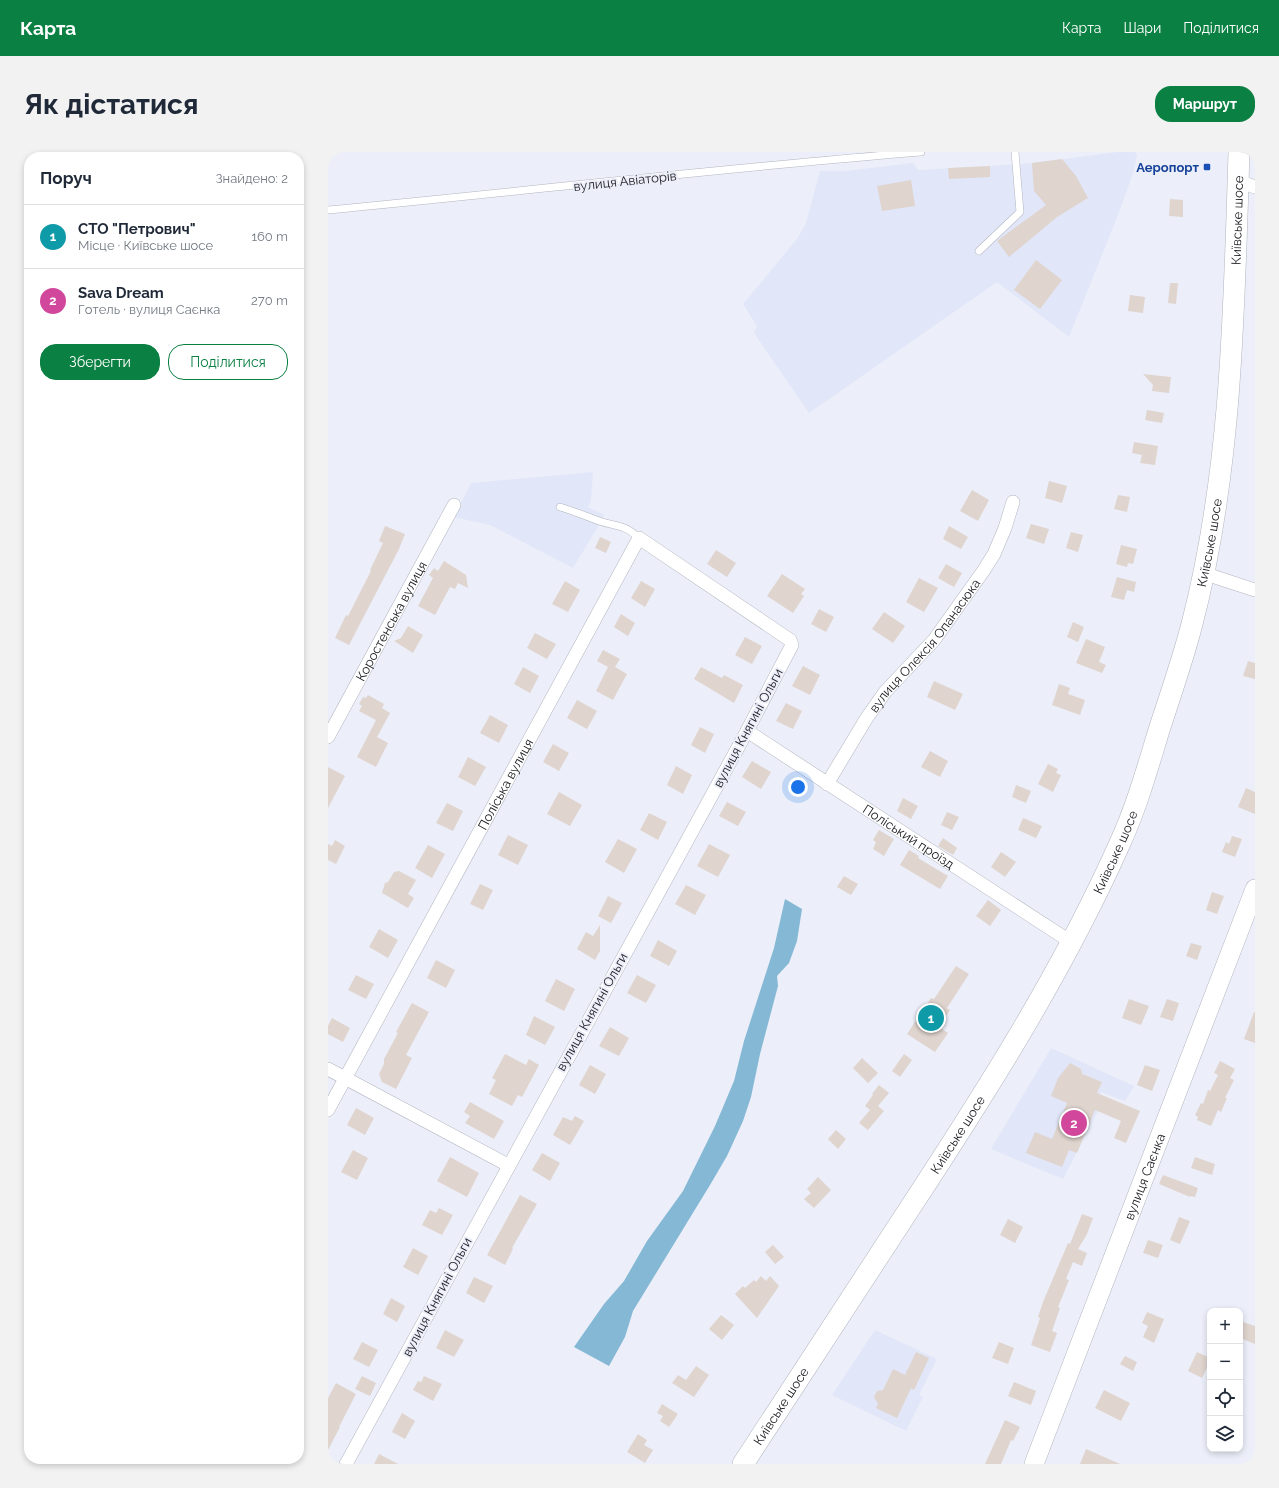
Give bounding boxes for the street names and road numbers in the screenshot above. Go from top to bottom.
street label: вулиця Авіаторів [573,168,677,194]
street label: Київське шосе [1228,175,1246,265]
street label: Київське шосе [1194,497,1224,588]
street label: Коростенська вулиця [352,559,430,683]
street label: вулиця Олексія Опанасюка [866,576,983,715]
street label: вулиця Княгині Ольги [710,666,786,790]
street label: Поліська вулиця [474,736,536,832]
street label: Поліський проїзд [860,801,958,872]
street label: Київське шосе [1090,808,1140,896]
street label: вулиця Княгині Ольги [553,950,631,1074]
street label: Київське шосе [927,1093,988,1176]
street label: вулиця Саєнка [1121,1131,1168,1222]
street label: вулиця Княгині Ольги [399,1235,475,1359]
street label: Київське шосе [750,1364,812,1448]

